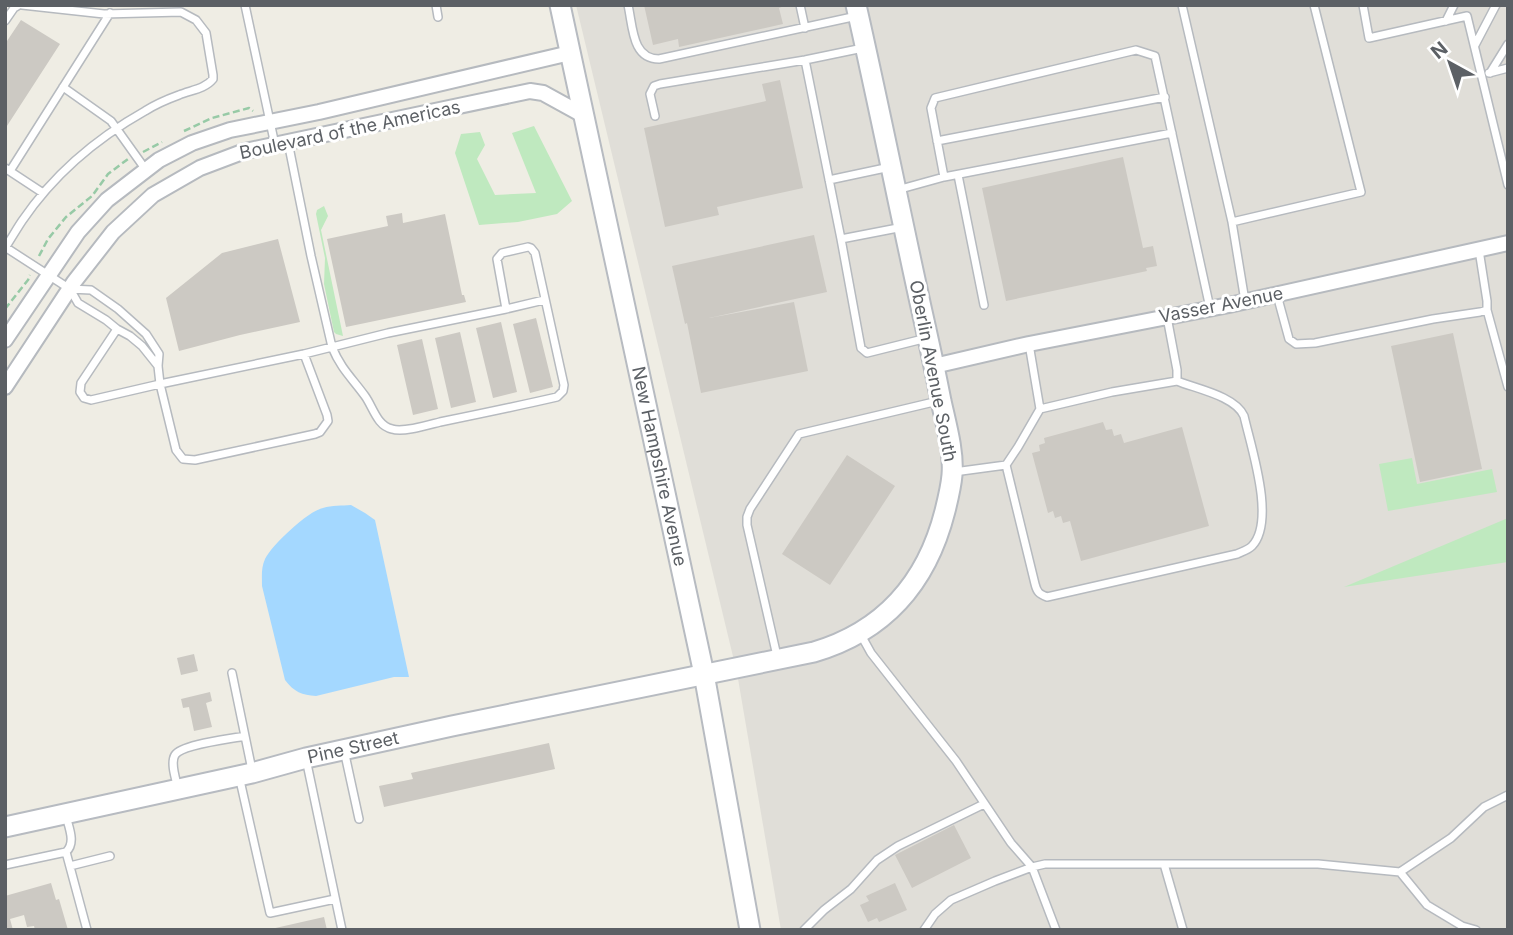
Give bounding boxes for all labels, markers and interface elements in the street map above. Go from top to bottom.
north arrow [1415,28,1485,98]
text: N [1426,37,1452,64]
street label: Boulevard of the Americas [238,96,462,163]
street label: Oberlin Avenue South [906,278,961,463]
street label: Vasser Avenue [1157,282,1285,327]
street label: New Hampshire Avenue [628,365,692,568]
street label: Pine Street [305,727,401,767]

